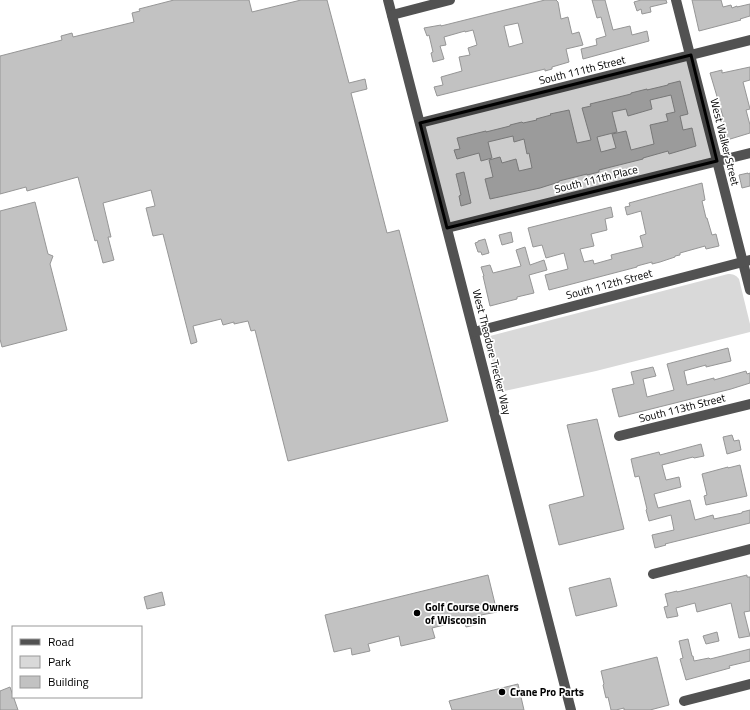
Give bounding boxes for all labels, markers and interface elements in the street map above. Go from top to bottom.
street label: South 111th Street [537,51,627,89]
street label: West Walker Street [706,97,744,187]
street label: South 111th Place [553,161,640,197]
street label: South 112th Street [564,265,654,303]
street label: West Theodore Trecker Way [469,287,516,417]
street label: South 113th Street [637,389,727,427]
place label: Golf Course Owners of Wisconsin [425,599,519,628]
marker: Golf Course Owners of Wisconsin [412,608,422,618]
legend [12,626,142,698]
text: Road [48,632,74,651]
text: Park [48,652,71,671]
text: Building [48,672,89,691]
place label: Crane Pro Parts [510,684,584,700]
marker: Crane Pro Parts [497,687,507,697]

